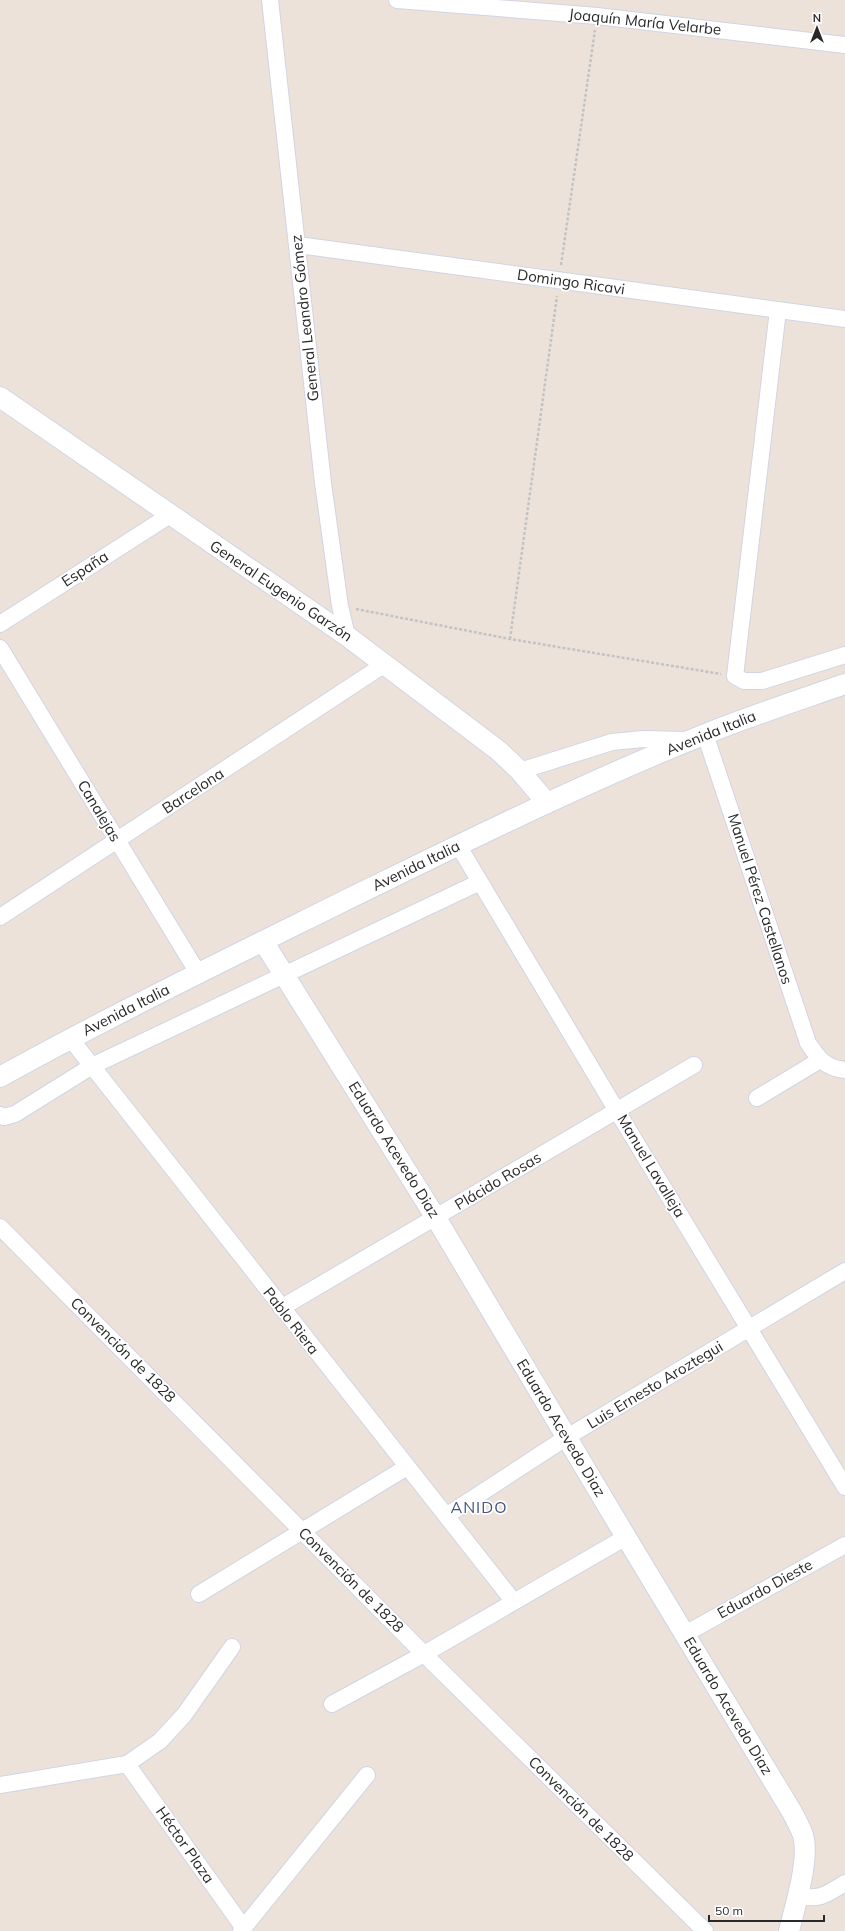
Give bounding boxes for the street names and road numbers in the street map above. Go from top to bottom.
street label: Joaquín María Velarbe [568,4,722,39]
street label: General Leandro Gómez [286,234,323,402]
street label: Domingo Ricavi [516,265,626,298]
street label: General Eugenio Garzón [206,536,356,645]
street label: España [58,546,112,591]
street label: Avenida Italia [663,706,759,759]
street label: Barcelona [158,764,227,818]
street label: Canalejas [74,776,125,845]
street label: Manuel Pérez Castellanos [724,811,797,987]
street label: Avenida Italia [369,836,463,895]
street label: Avenida Italia [79,979,172,1040]
street label: Eduardo Acevedo Diaz [345,1078,444,1222]
street label: Manuel Lavalleja [613,1111,690,1221]
street label: Plácido Rosas [451,1147,544,1214]
street label: Pablo Riera [259,1283,323,1358]
street label: Convención de 1828 [67,1293,180,1406]
street label: Luis Ernesto Aroztegui [583,1336,726,1433]
street label: Eduardo Acevedo Diaz [513,1355,610,1500]
street label: Convención de 1828 [295,1523,408,1636]
street label: Eduardo Dieste [714,1555,816,1623]
street label: Eduardo Acevedo Diaz [680,1633,777,1778]
street label: Convención de 1828 [525,1752,638,1865]
street label: Héctor Plaza [152,1803,219,1887]

